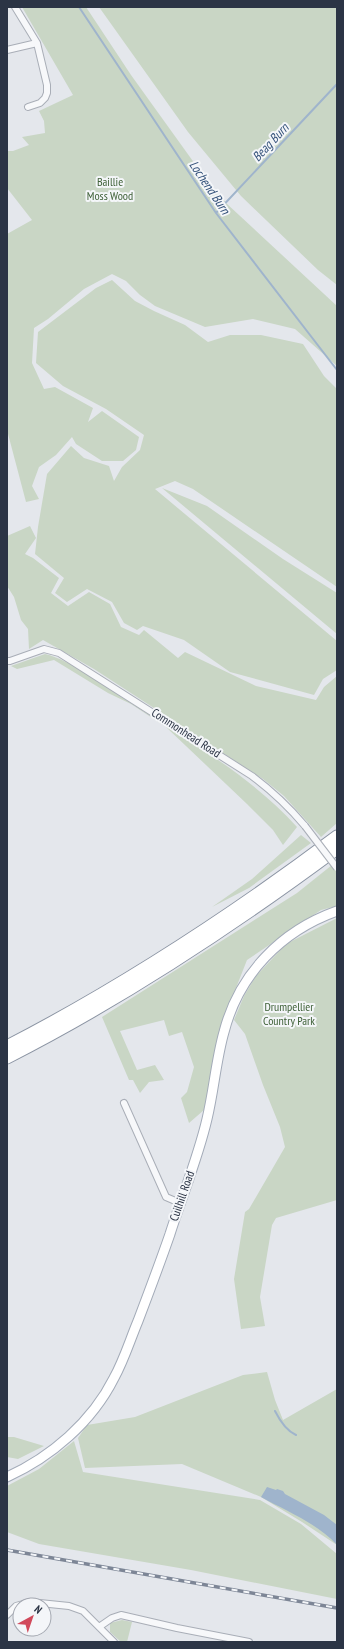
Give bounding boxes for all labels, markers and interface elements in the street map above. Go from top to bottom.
water label: Beag Burn [248,119,293,165]
water label: Lochend Burn [185,157,234,219]
park label: Baillie Moss Wood [87,174,133,203]
street label: Commonhead Road [149,705,224,761]
park label: Drumpellier Country Park [263,999,315,1028]
street label: Cuilhill Road [166,1169,197,1223]
north arrow [12,1597,52,1637]
text: N [32,1602,45,1617]

